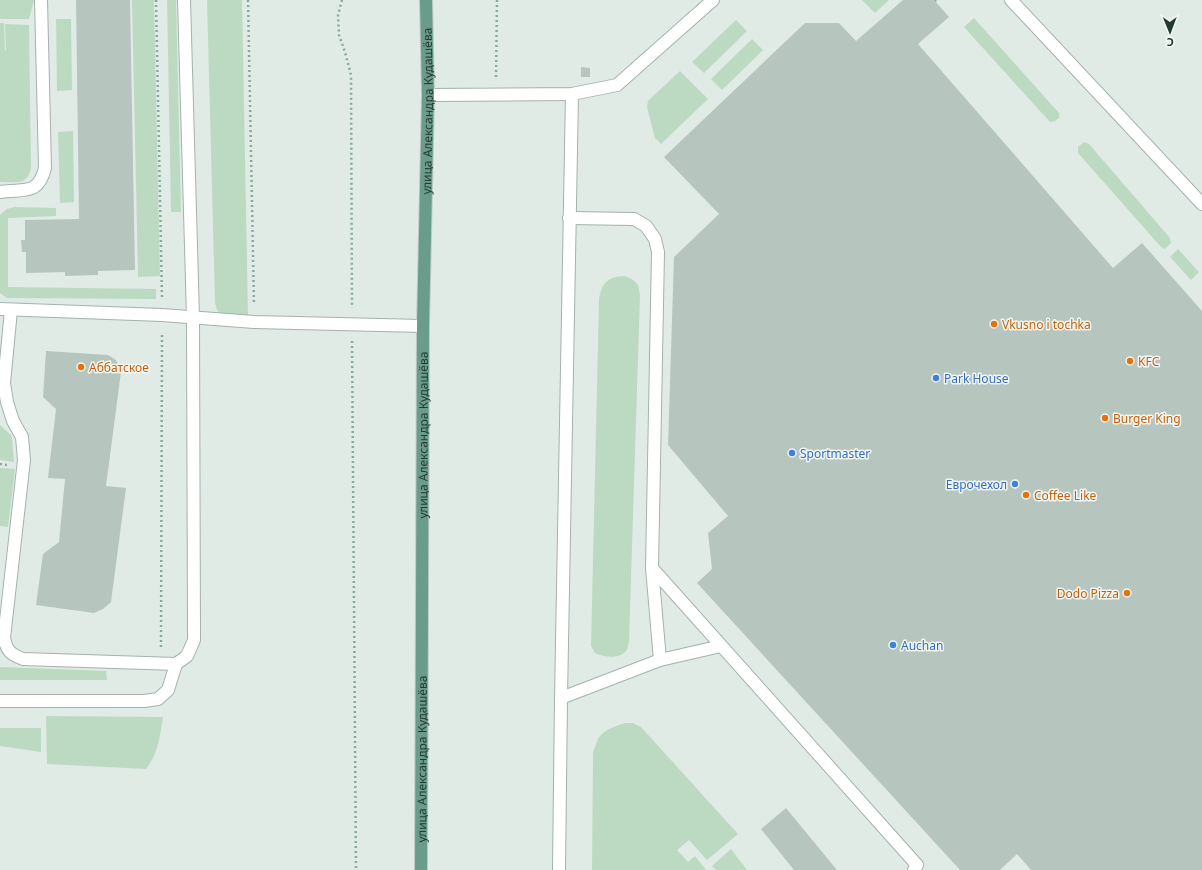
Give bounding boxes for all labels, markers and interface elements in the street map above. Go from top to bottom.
north arrow [1150,12,1190,52]
street label: улица Александра Кудашёва [417,28,437,195]
text: С [1166,35,1174,50]
place label: Vkusno i tochka [1002,316,1091,333]
marker: Vkusno i tochka [989,319,999,329]
street label: улица Александра Кудашёва [414,352,431,518]
place label: KFC [1138,353,1160,370]
marker: KFC [1125,356,1135,366]
place label: Аббатское [89,359,149,376]
marker: Аббатское [76,362,86,372]
place label: Park House [944,370,1009,387]
marker: Park House [931,373,941,383]
place label: Burger King [1113,410,1181,427]
marker: Burger King [1100,413,1110,423]
place label: Sportmaster [800,445,870,462]
marker: Sportmaster [787,448,797,458]
place label: Еврочехол [946,476,1007,493]
marker: Еврочехол [1010,479,1020,489]
place label: Coffee Like [1034,487,1097,504]
marker: Coffee Like [1021,490,1031,500]
place label: Dodo Pizza [1057,585,1119,602]
marker: Dodo Pizza [1122,588,1132,598]
place label: Auchan [901,637,943,654]
marker: Auchan [888,640,898,650]
street label: улица Александра Кудашёва [413,676,430,842]

